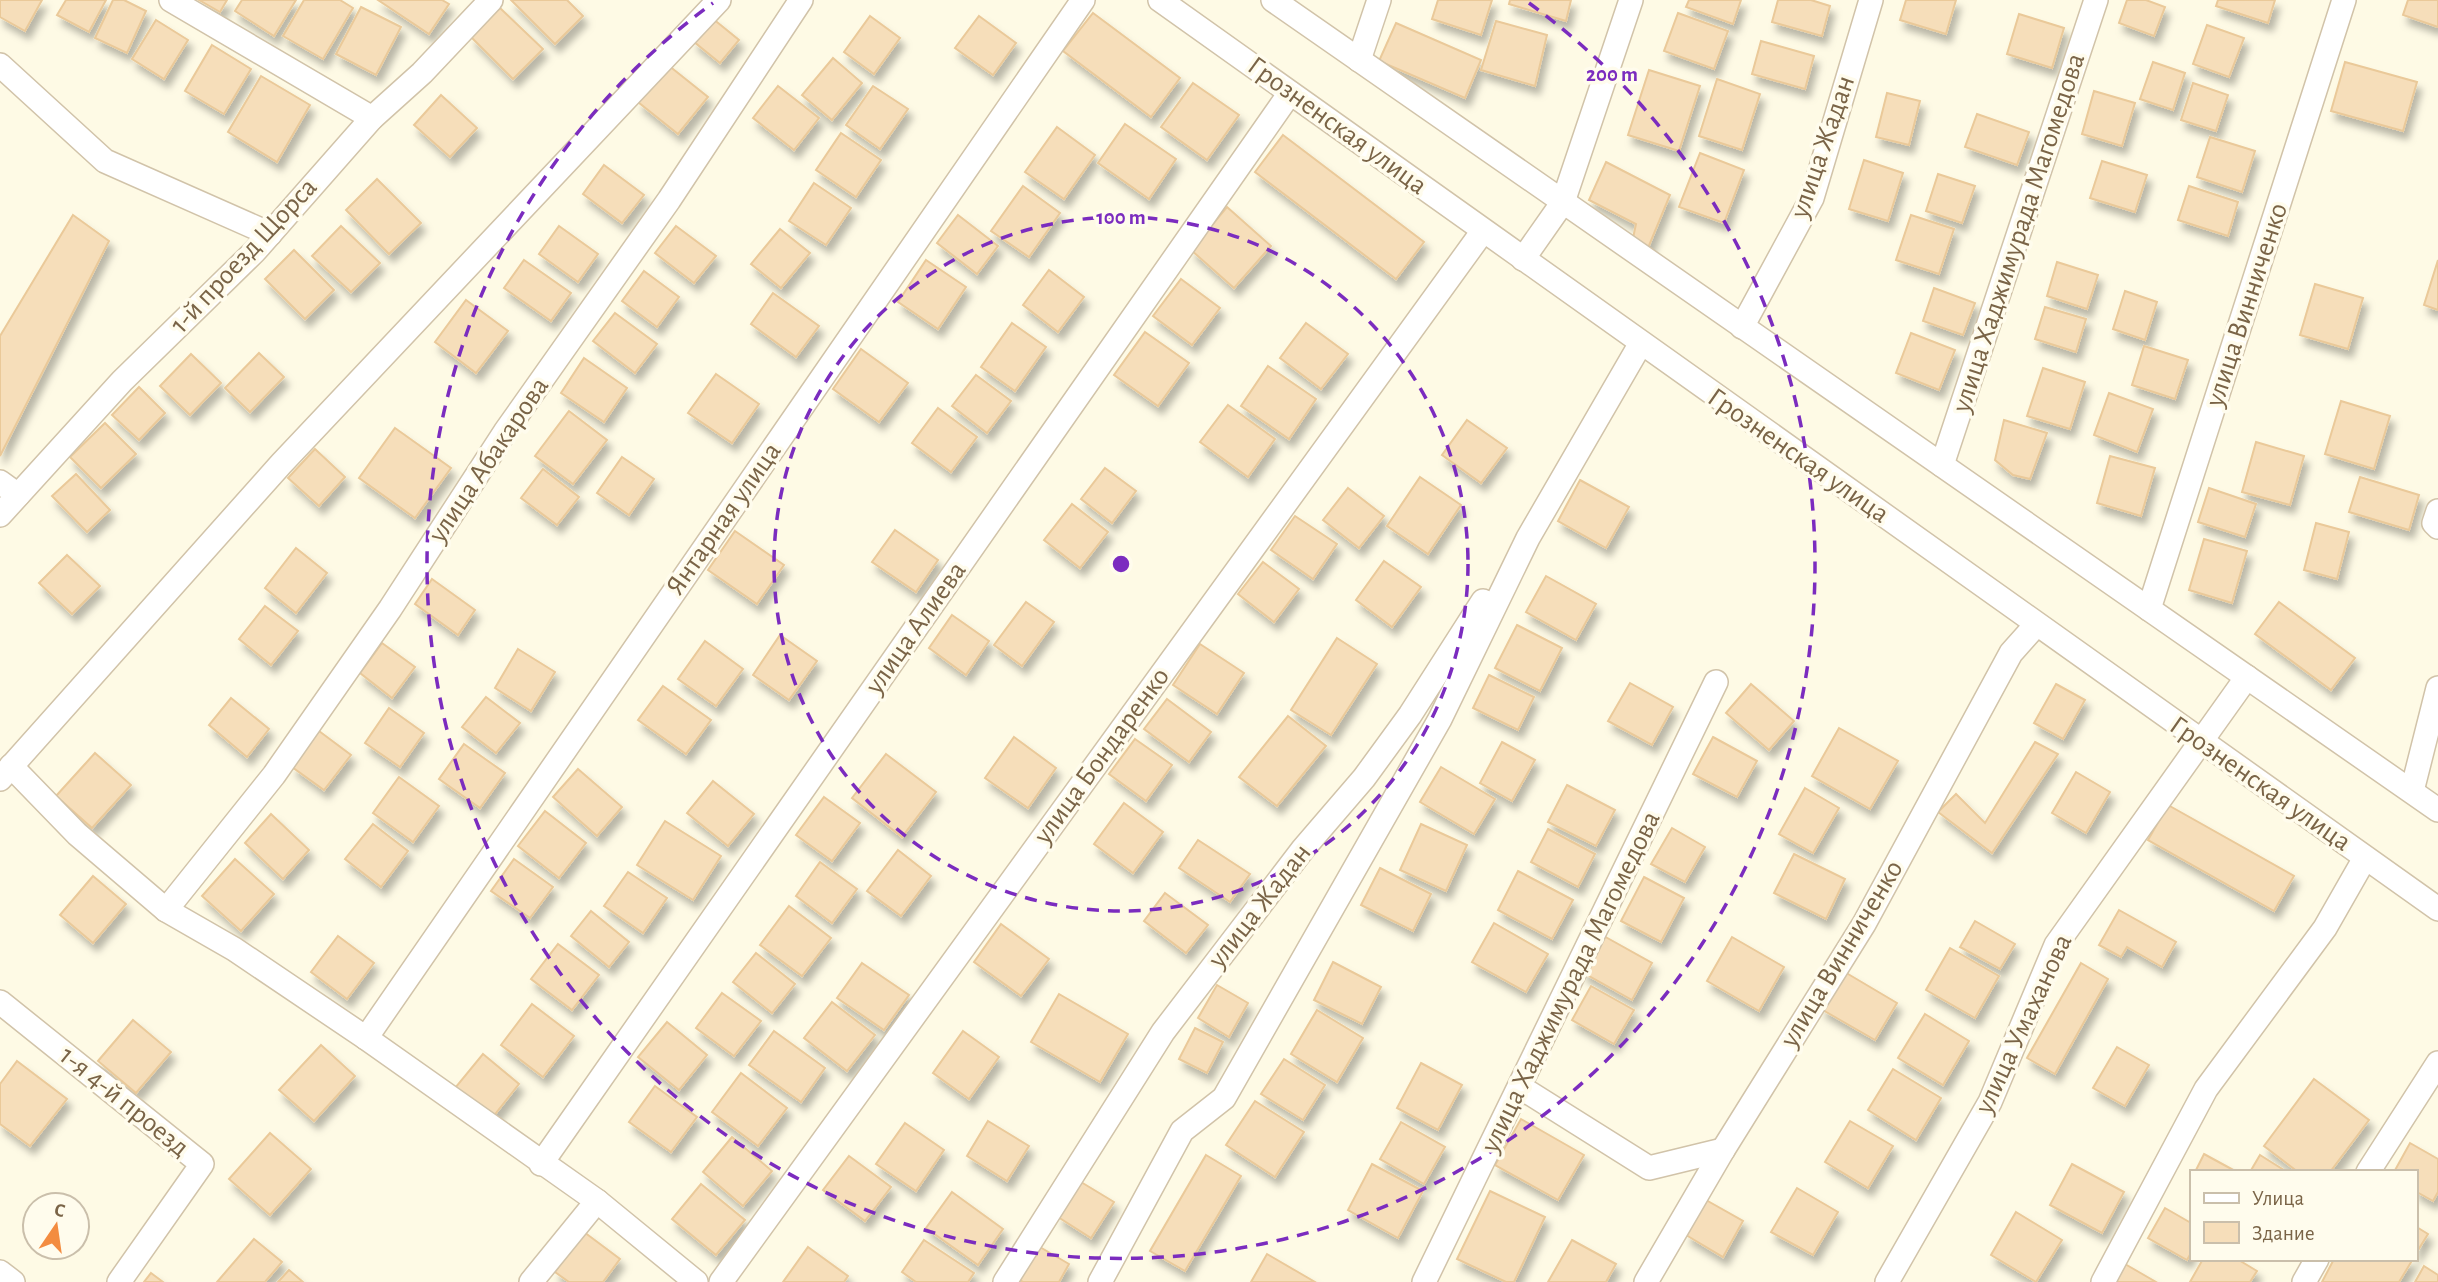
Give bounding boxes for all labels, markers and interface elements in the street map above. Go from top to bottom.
street label: улица Хаджимурада Магомедова [1947,50,2090,417]
street label: Грозненская улица [1242,52,1432,200]
text: 200 m [1586,64,1638,85]
street label: улица Жадан [1785,72,1860,223]
street label: 1-й проезд Щорса [165,173,323,339]
street label: улица Винниченко [2201,200,2293,411]
text: 100 m [1096,207,1146,228]
street label: улица Абакарова [423,372,554,548]
street label: Грозненская улица [1702,383,1894,529]
street label: Янтарная улица [661,437,787,600]
centre of rings [1109,552,1133,576]
street label: улица Алиева [860,557,972,700]
street label: улица Бондаренко [1028,663,1175,850]
street label: Грозненская улица [2164,711,2356,857]
street label: улица Хаджимурада Магомедова [1476,807,1666,1158]
street label: улица Жадан [1203,839,1317,974]
street label: улица Винниченко [1775,856,1909,1053]
street label: улица Умаханова [1970,930,2078,1119]
street label: 1-я 4-й проезд [54,1042,194,1162]
legend [2190,1170,2417,1261]
text: Улица [2252,1188,2305,1209]
north arrow [21,1191,91,1261]
text: С [52,1200,67,1221]
text: Здание [2252,1223,2315,1244]

